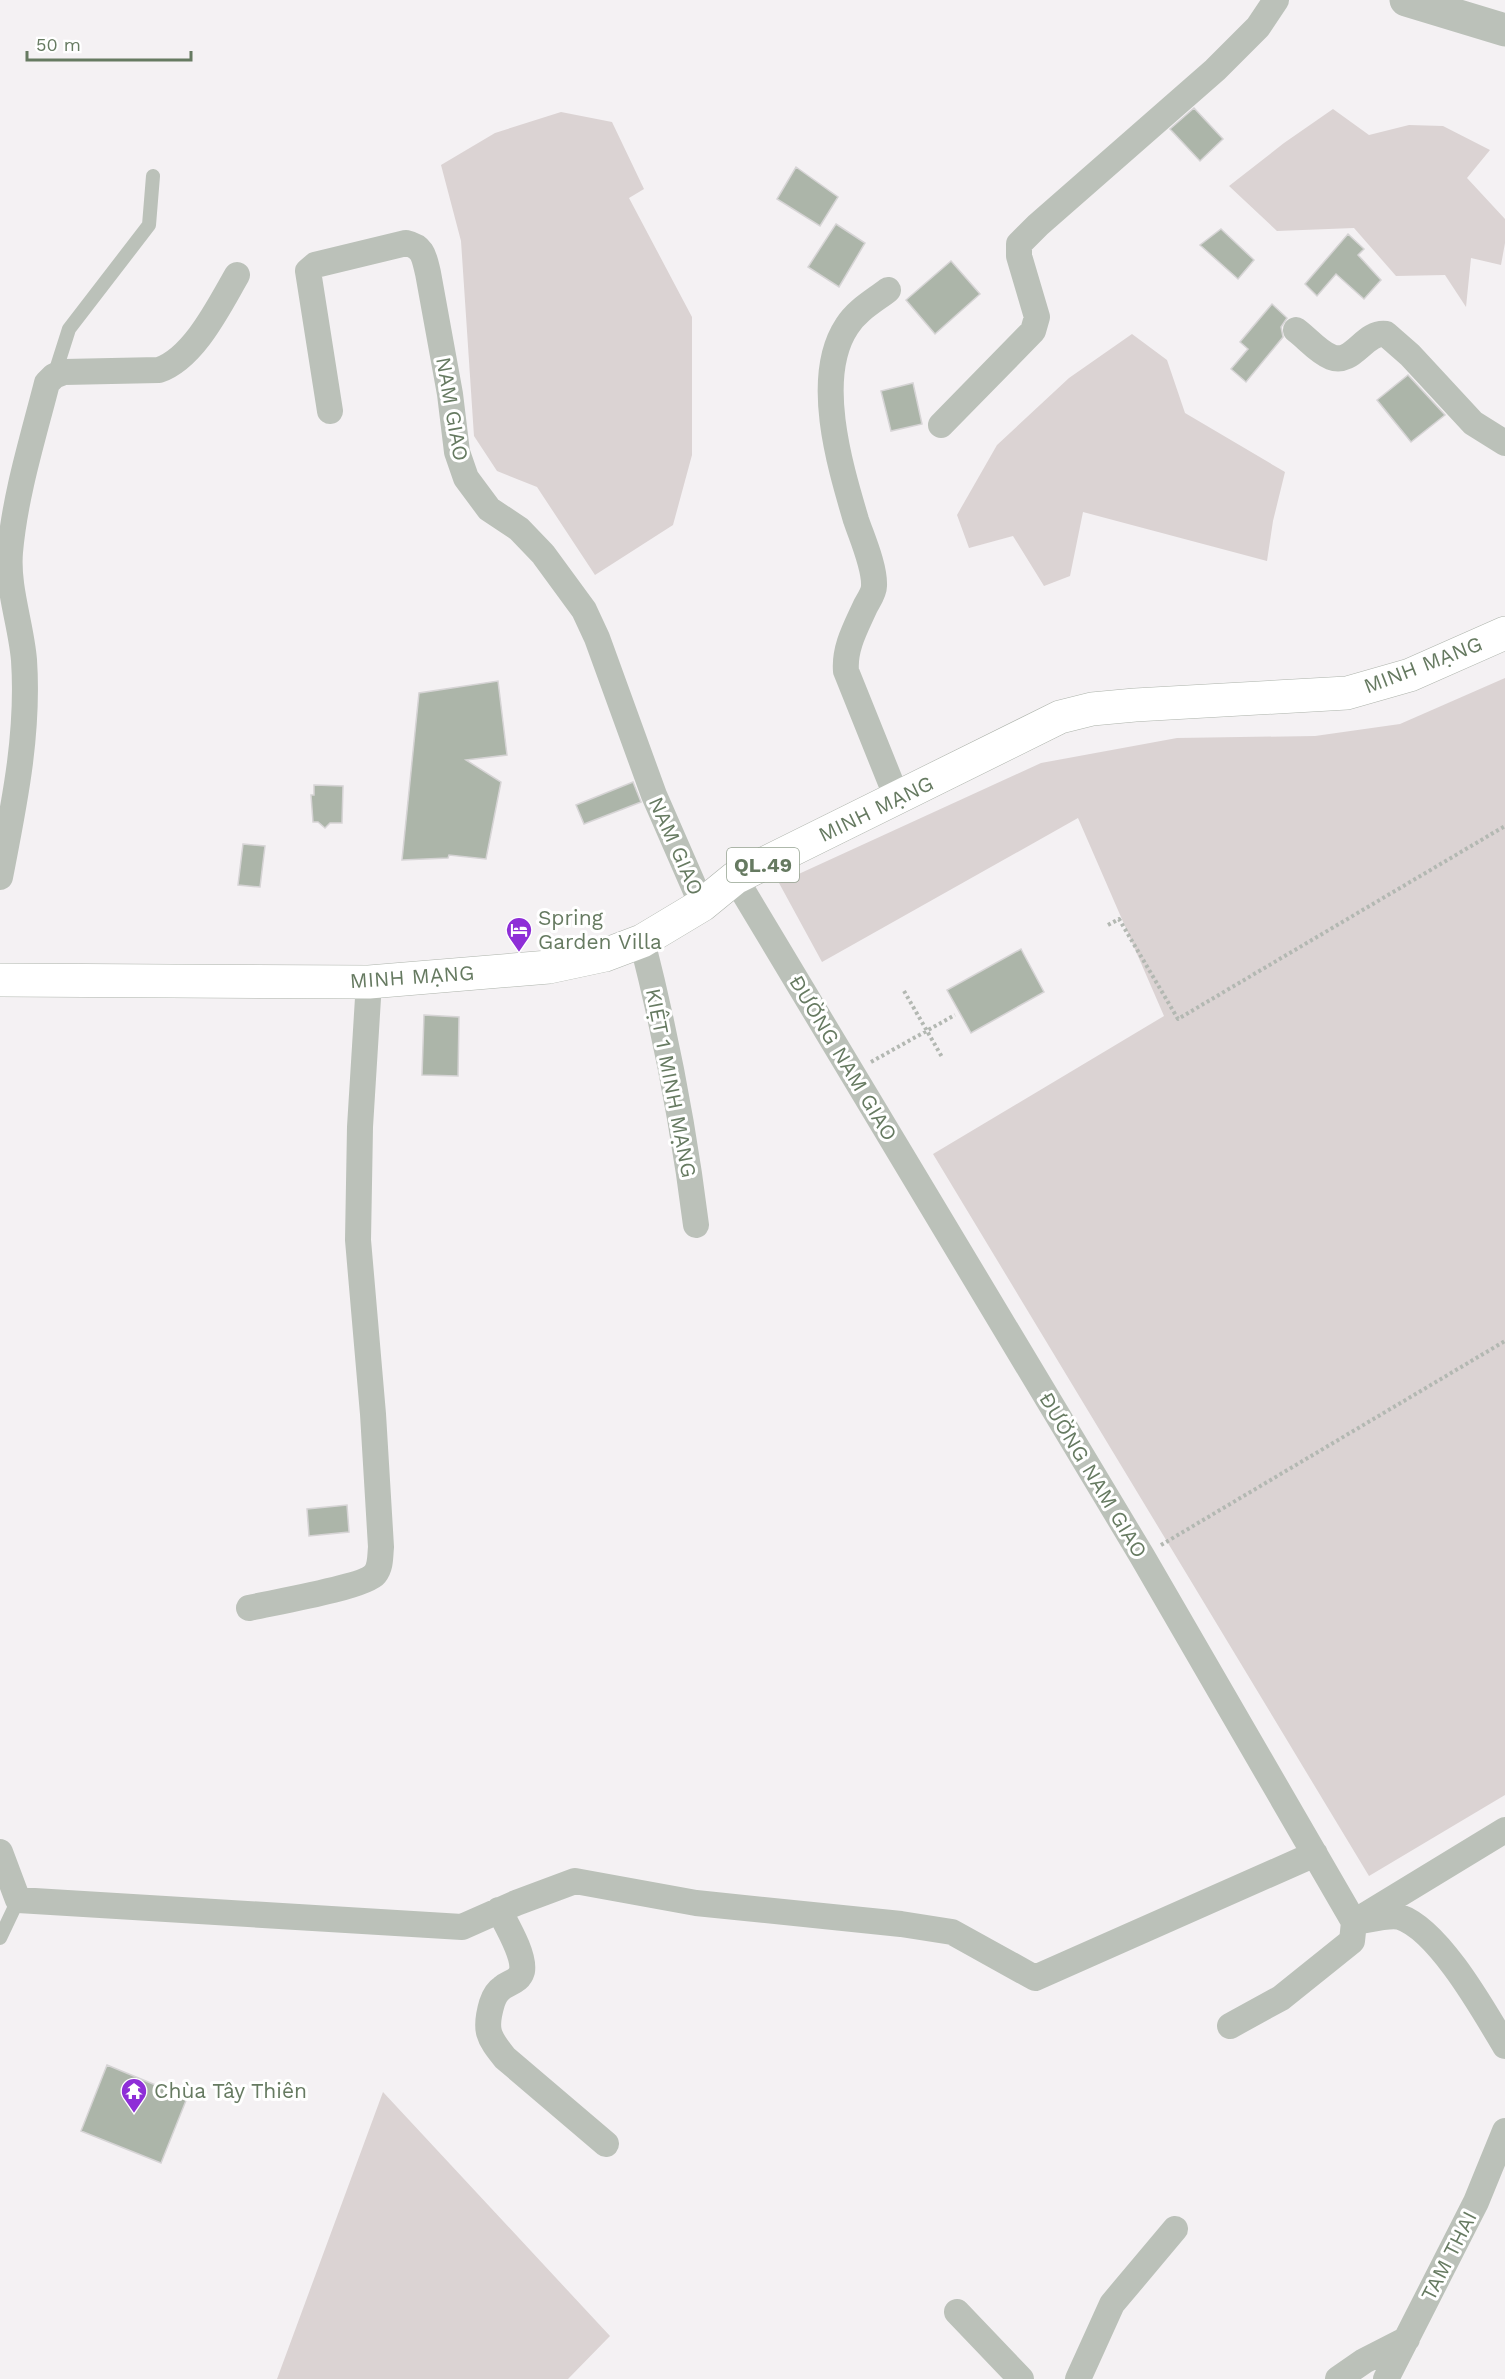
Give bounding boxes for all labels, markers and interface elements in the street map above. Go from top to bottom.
scale bar [27,24,190,62]
text: 50 m [36,34,81,55]
street label: NAM GIAO [431,355,474,463]
street label: MINH MẠNG [1360,631,1485,699]
street label: MINH MẠNG [814,770,937,847]
street label: NAM GIAO [644,793,709,899]
road number: QL.49 [727,848,799,882]
place label: Spring Garden Villa [538,905,662,954]
hotel icon: Spring Garden Villa [504,915,534,953]
street label: MINH MẠNG [349,960,475,993]
street label: ĐƯỜNG NAM GIAO [784,970,903,1145]
street label: KIỆT 1 MINH MẠNG [641,986,702,1180]
street label: ĐƯỜNG NAM GIAO [1034,1387,1153,1562]
temple icon: Chùa Tây Thiên [119,2076,149,2114]
place label: Chùa Tây Thiên [154,2078,307,2103]
street label: TAM THAI [1415,2207,1482,2305]

